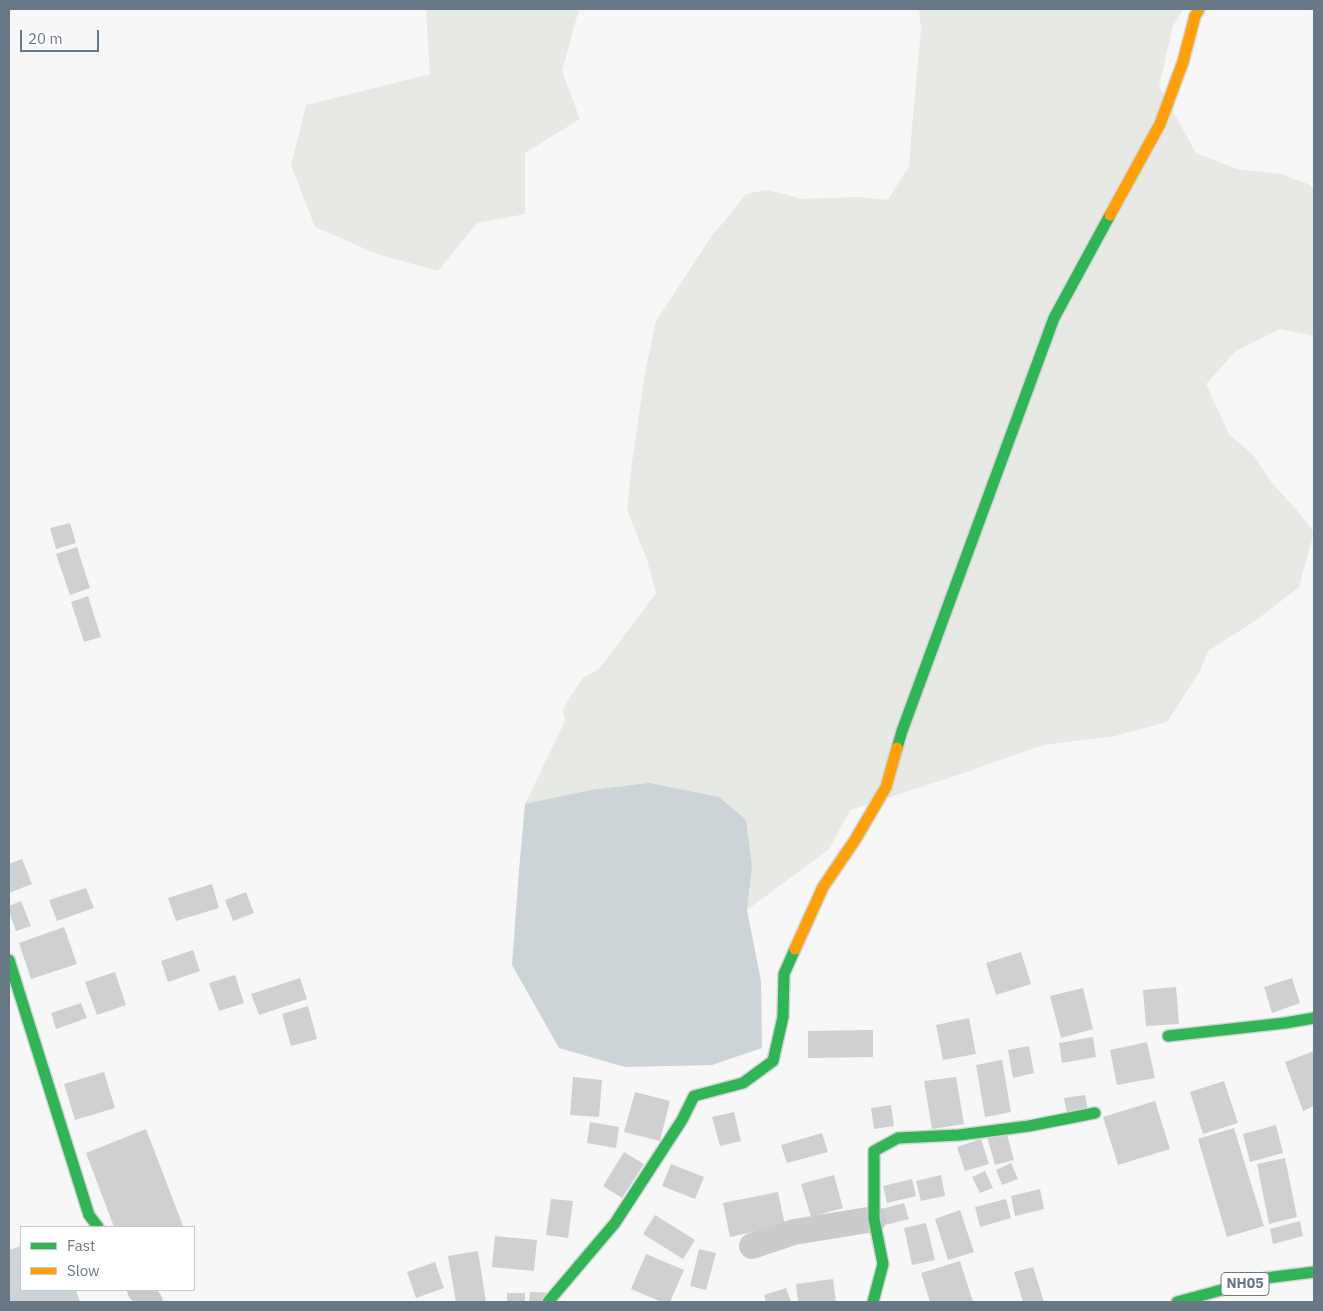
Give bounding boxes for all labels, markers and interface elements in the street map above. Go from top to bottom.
scale bar [22,20,101,52]
text: 20 m [28,29,63,48]
legend [20,1226,195,1291]
text: Fast [67,1236,95,1255]
text: Slow [67,1261,100,1280]
road number: NH05 [1221,1272,1269,1296]

